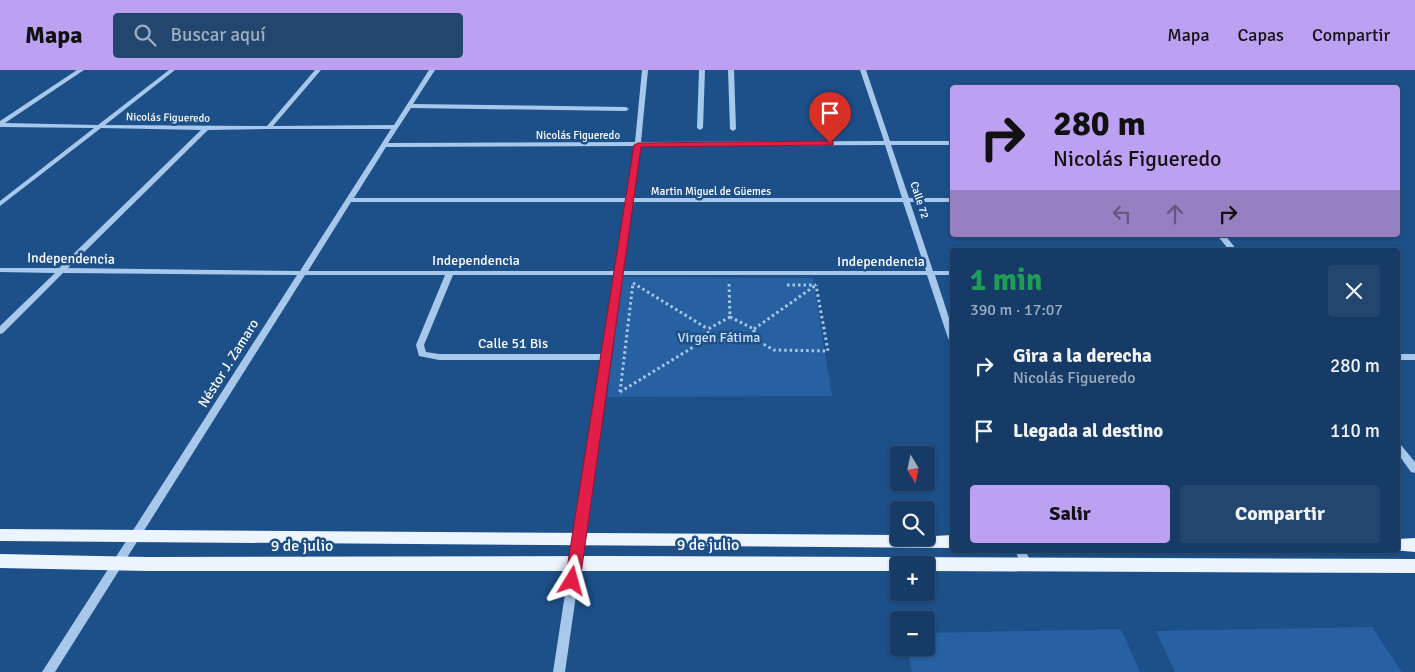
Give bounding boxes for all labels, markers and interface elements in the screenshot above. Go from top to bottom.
search box [113,13,463,58]
text: Mapa [25,20,83,50]
icon: search [131,21,159,49]
text: Buscar aquí [171,23,266,47]
text: Mapa [1167,24,1210,46]
text: Capas [1238,24,1284,46]
text: Compartir [1312,24,1390,46]
pin [809,92,851,143]
icon: arrive [816,99,844,127]
text: 280 m [1053,102,1146,145]
icon: right [970,105,1035,170]
street label: Nicolás Figueredo [126,110,211,125]
street label: Nicolás Figueredo [536,129,620,142]
text: Nicolás Figueredo [1053,145,1222,172]
street label: Calle 72 [907,180,932,220]
street label: Martin Miguel de Güemes [651,185,771,198]
icon: left [1108,200,1136,228]
icon: ahead [1161,200,1189,228]
icon: right [1214,200,1242,228]
street label: Independencia [27,249,115,268]
street label: Independencia [432,252,520,269]
street label: Independencia [837,253,925,270]
text: 1 min [970,262,1042,299]
button: close [1328,265,1380,317]
text: 390 m · 17:07 [970,300,1063,320]
street label: Néstor J. Zamaro [195,316,262,411]
park label: Virgen Fátima [678,329,760,346]
street label: Calle 51 Bis [478,335,548,352]
text: Gira a la derecha [1013,344,1152,368]
icon: right [970,352,998,380]
text: 280 m [1330,354,1380,378]
text: Nicolás Figueredo [1013,368,1136,388]
icon: arrive [970,417,998,445]
text: Llegada al destino [1013,419,1163,443]
text: 110 m [1330,419,1380,443]
north arrow [890,446,935,491]
map controls [890,446,935,656]
button: Salir [970,485,1170,543]
button: Compartir [1180,485,1380,543]
button: search [890,501,935,546]
street label: 9 de julio [677,535,739,555]
street label: 9 de julio [271,536,333,556]
position arrow [545,554,597,606]
button: + [890,556,935,601]
button: − [890,611,935,656]

